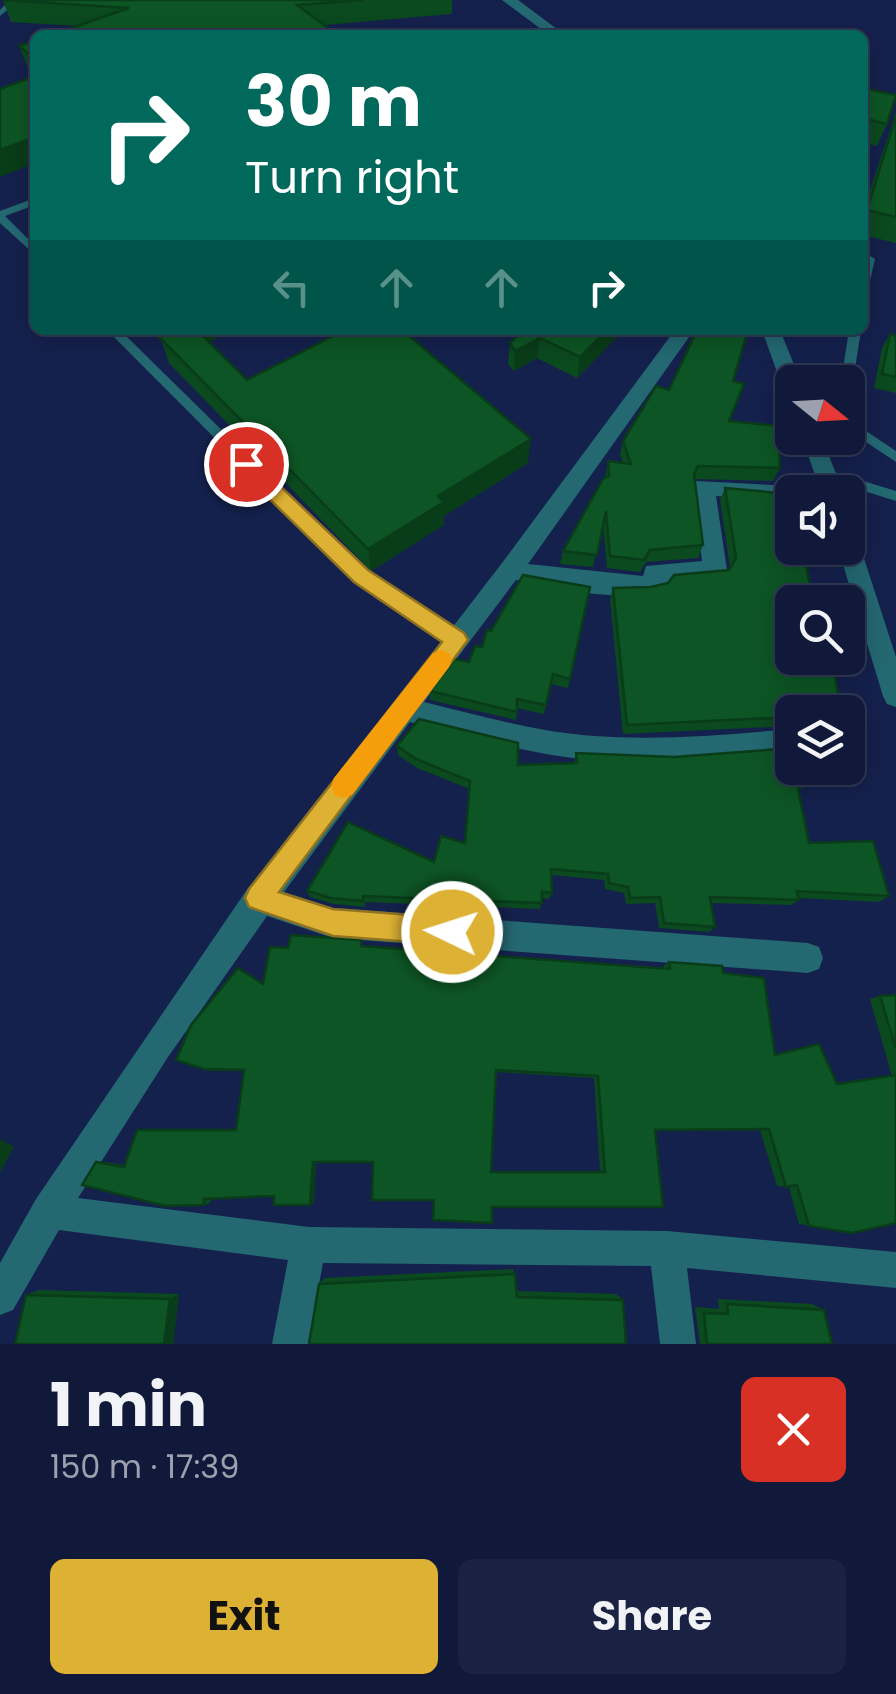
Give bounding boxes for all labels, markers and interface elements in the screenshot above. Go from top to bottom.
text: 30 m [245,52,422,151]
icon: right [80,70,210,200]
text: Turn right [245,146,459,209]
icon: left [264,260,319,315]
icon: ahead [369,260,424,315]
icon: ahead [474,260,529,315]
icon: right [579,260,634,315]
north arrow [775,365,865,455]
map controls [775,365,865,785]
pin [204,422,289,507]
icon: arrive [219,437,274,492]
button: sound [775,475,865,565]
button: search [775,585,865,675]
button: layers [775,695,865,785]
position arrow [400,880,504,984]
text: 1 min [50,1363,207,1447]
button: close [741,1377,846,1482]
text: 150 m · 17:39 [50,1444,239,1489]
button: Exit [50,1559,438,1674]
button: Share [458,1559,846,1674]

